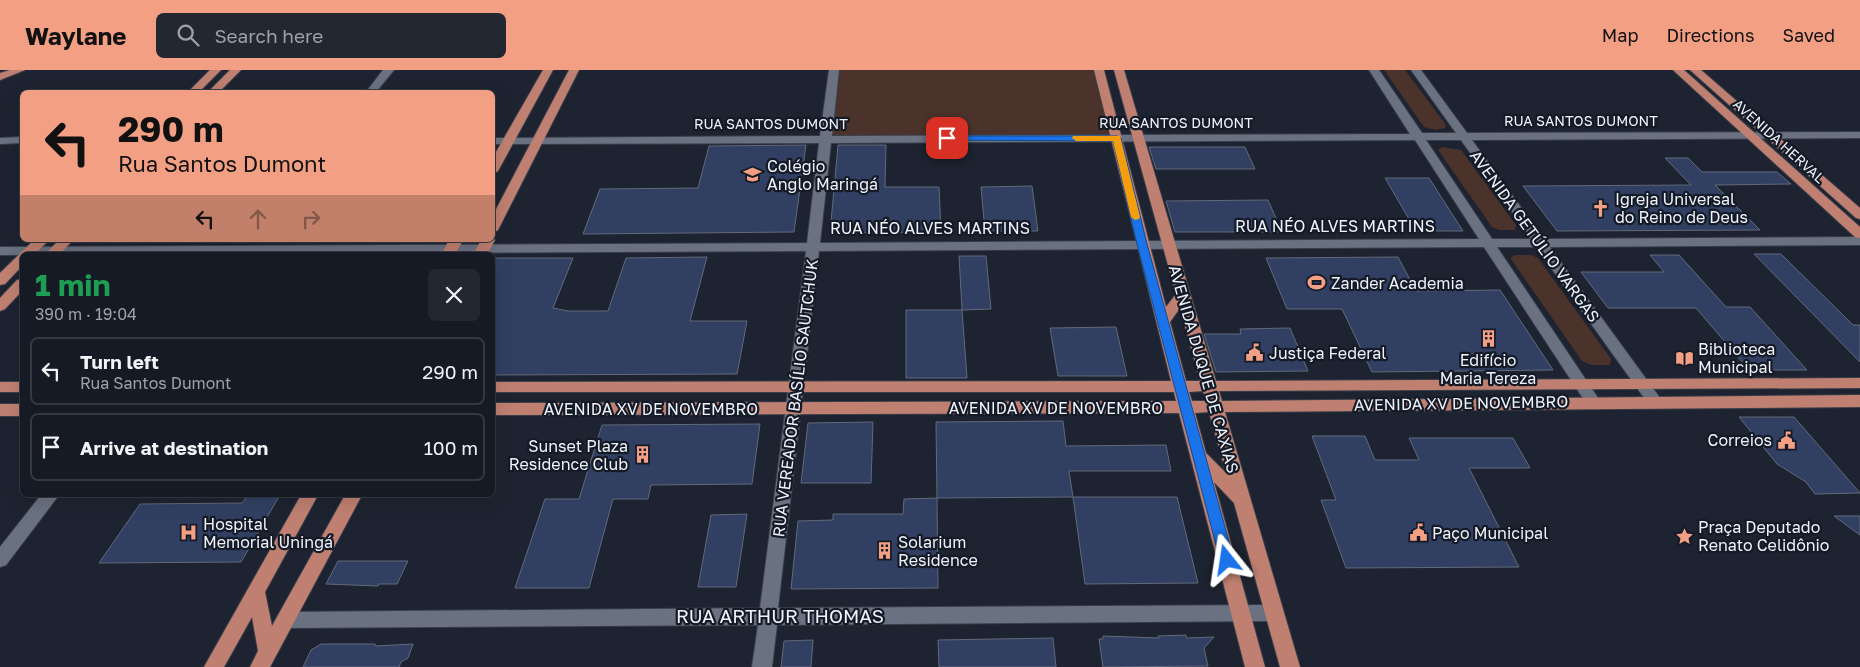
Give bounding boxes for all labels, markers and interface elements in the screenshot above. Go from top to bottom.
search box [156,13,506,58]
text: Waylane [25,21,126,50]
icon: search [174,21,202,49]
text: Search here [214,24,323,47]
text: Map [1602,24,1638,46]
text: Directions [1666,24,1754,46]
text: Saved [1782,24,1835,46]
street label: AVENIDA HERVAL [1730,95,1829,186]
text: 290 m [118,108,224,150]
icon: left [35,110,100,175]
street label: RUA SANTOS DUMONT [1504,112,1658,129]
street label: RUA SANTOS DUMONT [1099,114,1253,131]
street label: RUA SANTOS DUMONT [694,115,848,132]
pin [926,117,968,159]
icon: arrive [933,124,961,152]
street label: AVENIDA GETÚLIO VARGAS [1466,146,1604,326]
text: Rua Santos Dumont [118,150,326,177]
place label: Colégio Anglo Maringá [767,156,878,194]
school or university icon: Colégio Anglo Maringá [743,165,763,185]
place label: Igreja Universal do Reino de Deus [1615,189,1748,227]
church icon: Igreja Universal do Reino de Deus [1591,198,1611,218]
icon: left [191,205,219,233]
icon: ahead [244,205,272,233]
icon: right [297,205,325,233]
street label: RUA NÉO ALVES MARTINS [1235,216,1435,236]
street label: RUA NÉO ALVES MARTINS [830,218,1030,238]
street label: RUA VEREADOR BASÍLIO SAUTCHUK [768,258,822,538]
street label: AVENIDA DUQUE DE CAXIAS [1165,263,1243,475]
text: 1 min [35,267,111,303]
button: close [428,269,480,321]
sports icon: Zander Academia [1307,273,1327,293]
place label: Zander Academia [1331,273,1464,293]
text: 390 m · 19:04 [35,304,137,324]
building icon: Edifício Maria Tereza [1478,329,1498,349]
place label: Biblioteca Municipal [1698,339,1775,377]
public building icon: Justiça Federal [1245,343,1265,363]
place label: Justiça Federal [1269,343,1387,363]
library icon: Biblioteca Municipal [1674,348,1694,368]
text: Turn left [80,350,159,373]
place label: Edifício Maria Tereza [1440,350,1536,388]
icon: left [37,357,65,385]
text: 290 m [422,360,478,383]
text: Rua Santos Dumont [80,373,231,393]
street label: AVENIDA XV DE NOVEMBRO [1354,391,1568,415]
street label: AVENIDA XV DE NOVEMBRO [949,398,1163,418]
street label: AVENIDA XV DE NOVEMBRO [544,399,758,419]
place label: Correios [1708,430,1772,450]
public building icon: Correios [1776,430,1796,450]
icon: arrive [37,433,65,461]
text: Arrive at destination [80,436,268,459]
text: 100 m [424,436,478,459]
place label: Sunset Plaza Residence Club [509,436,628,474]
building icon: Sunset Plaza Residence Club [632,445,652,465]
place label: Hospital Memorial Uningá [203,514,333,552]
place label: Praça Deputado Renato Celidônio [1698,517,1829,555]
hospital icon: Hospital Memorial Uningá [179,523,199,543]
public building icon: Paço Municipal [1408,523,1428,543]
place label: Paço Municipal [1432,523,1548,543]
place icon: Praça Deputado Renato Celidônio [1674,526,1694,546]
place label: Solarium Residence [898,532,978,570]
position arrow [1200,533,1252,585]
building icon: Solarium Residence [874,541,894,561]
street label: RUA ARTHUR THOMAS [676,604,884,627]

